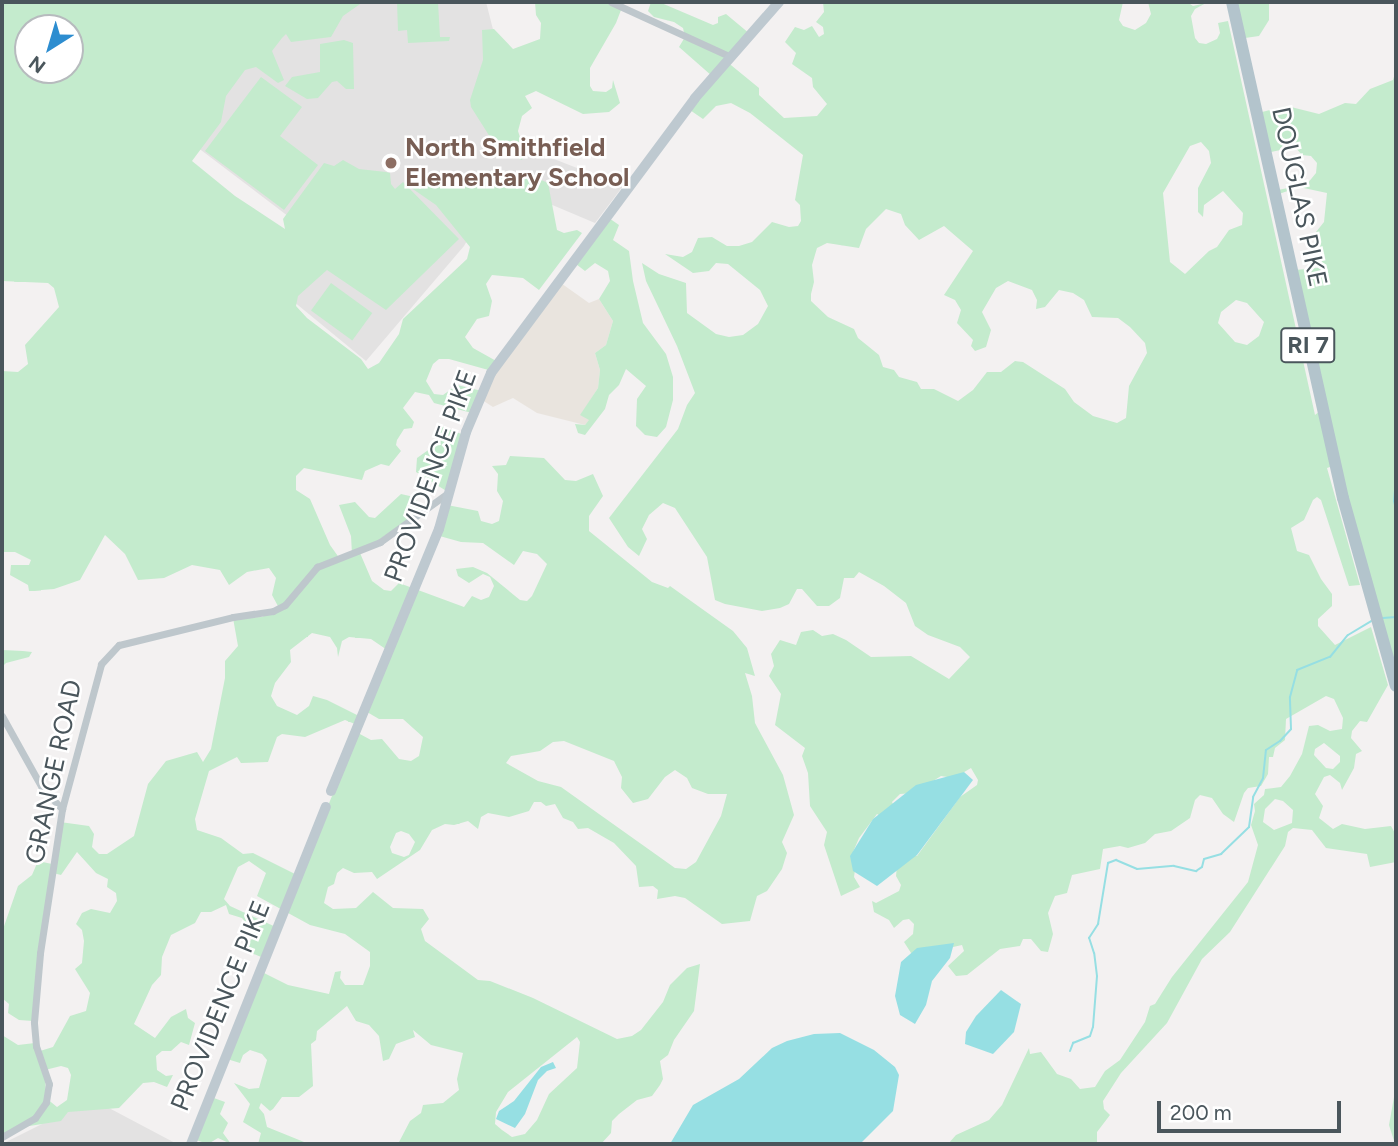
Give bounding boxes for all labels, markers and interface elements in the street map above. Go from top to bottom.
north arrow [14,14,84,84]
text: N [24,51,50,78]
street label: DOUGLAS PIKE [1265,104,1333,290]
place label: North Smithfield Elementary School [405,132,629,194]
marker: North Smithfield Elementary School [383,155,399,171]
road number: RI 7 [1280,324,1336,366]
street label: PROVIDENCE PIKE [378,366,484,586]
street label: GRANGE ROAD [19,677,89,867]
street label: PROVIDENCE PIKE [165,896,277,1116]
scale bar [1160,1086,1344,1130]
text: 200 m [1170,1100,1232,1125]

